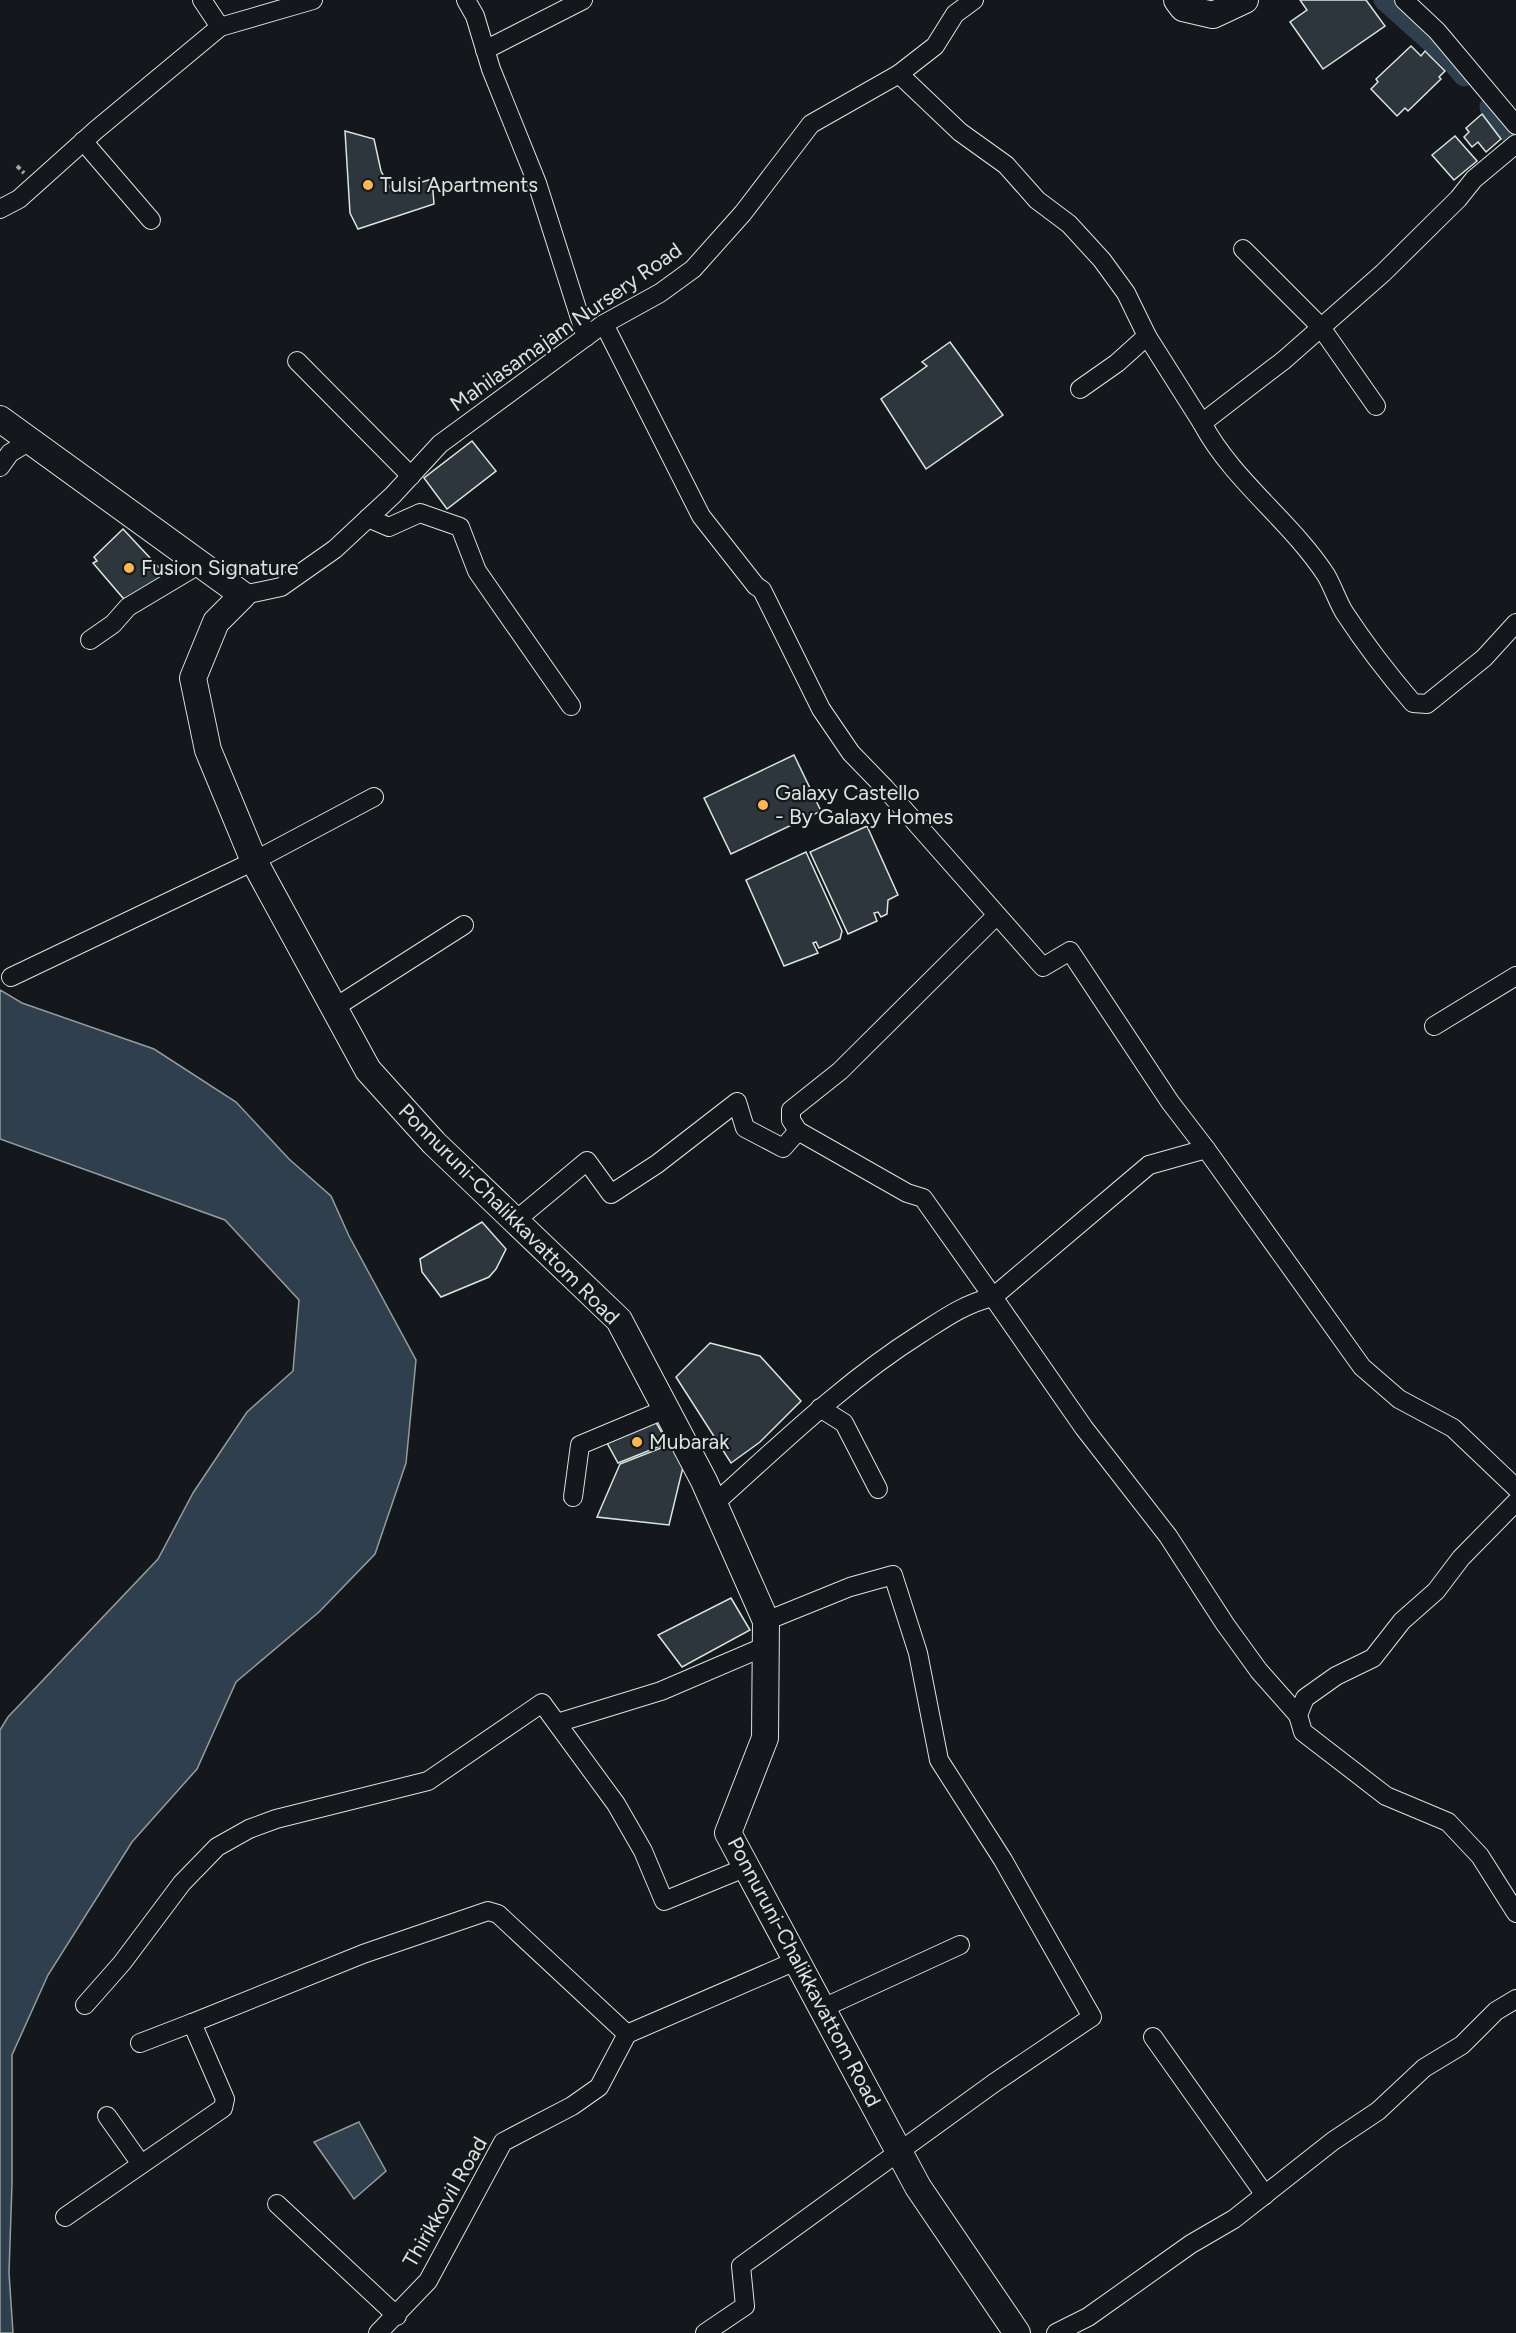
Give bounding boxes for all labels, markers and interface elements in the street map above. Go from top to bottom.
place label: Tulsi Apartments [380,172,538,197]
marker: Tulsi Apartments [361,178,375,192]
street label: Mahilasamajam Nursery Road [445,237,686,416]
place label: Fusion Signature [141,555,298,580]
marker: Fusion Signature [122,561,136,575]
place label: Galaxy Castello - By Galaxy Homes [775,780,953,829]
marker: Galaxy Castello - By Galaxy Homes [756,798,770,812]
street label: Ponnuruni-Chalikkavattom Road [394,1098,625,1329]
place label: Mubarak [649,1429,730,1454]
marker: Mubarak [630,1435,644,1449]
street label: Ponnuruni-Chalikkavattom Road [723,1833,886,2111]
street label: Thirikkovil Road [397,2132,492,2271]

